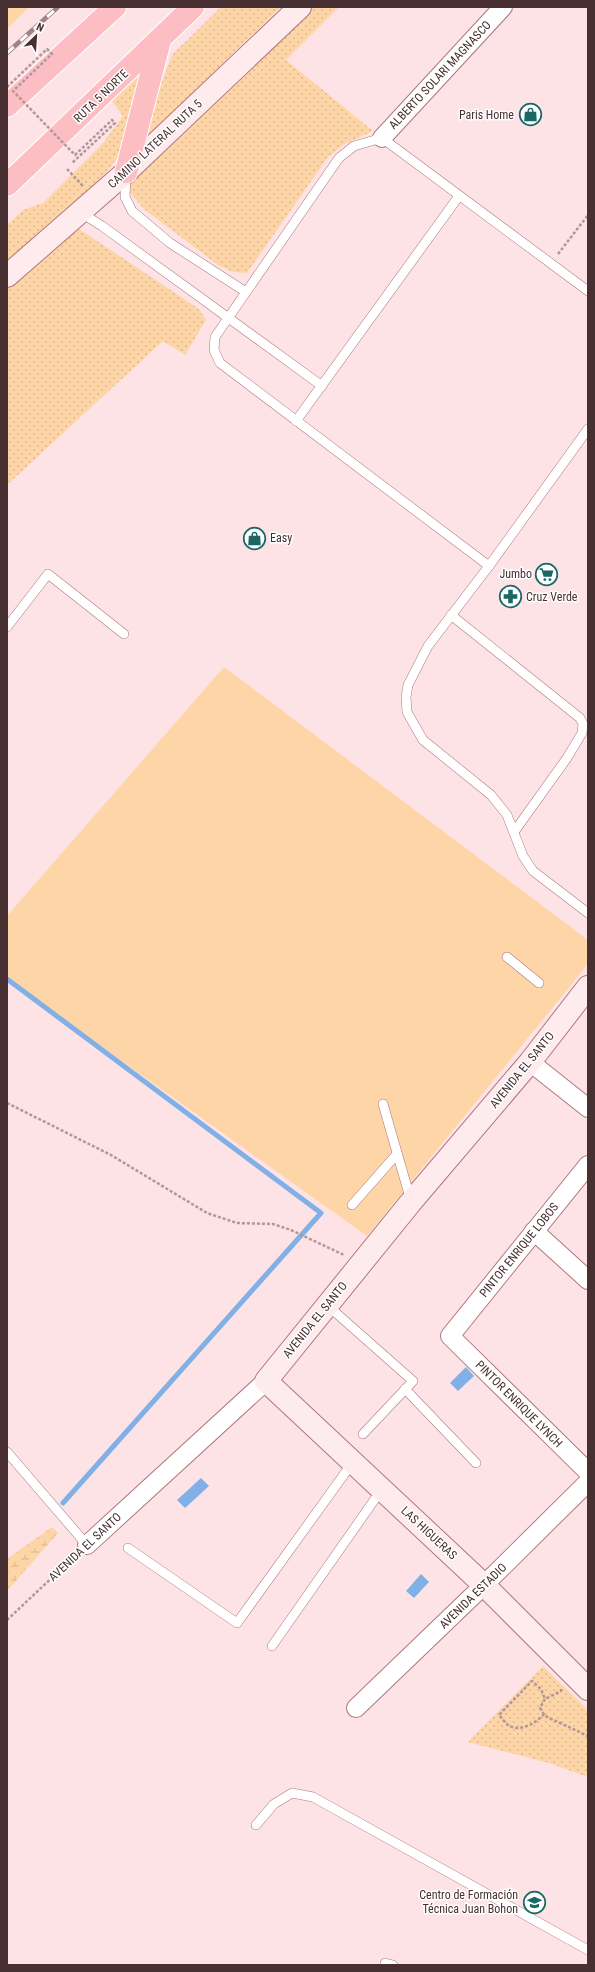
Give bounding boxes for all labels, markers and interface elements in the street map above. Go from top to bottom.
north arrow [16,16,56,56]
street label: ALBERTO SOLARI MAGNASCO [386,18,494,132]
text: N [34,20,46,35]
street label: RUTA 5 NORTE [71,67,131,125]
street label: CAMINO LATERAL RUTA 5 [105,97,205,191]
shop icon: Paris Home [517,102,543,128]
place label: Paris Home [459,108,514,122]
shop icon: Easy [241,525,267,551]
place label: Easy [270,531,292,545]
supermarket icon: Jumbo [534,561,560,587]
place label: Jumbo [499,567,532,581]
pharmacy icon: Cruz Verde [498,584,524,610]
place label: Cruz Verde [526,590,578,604]
street label: AVENIDA EL SANTO [487,1029,557,1111]
street label: PINTOR ENRIQUE LOBOS [477,1200,561,1300]
street label: AVENIDA EL SANTO [280,1279,350,1361]
street label: PINTOR ENRIQUE LYNCH [473,1358,565,1450]
street label: LAS HIGUERAS [398,1504,460,1562]
street label: AVENIDA EL SANTO [46,1510,124,1584]
street label: AVENIDA ESTADIO [437,1560,509,1632]
place label: Centro de Formación Técnica Juan Bohon [419,1888,518,1916]
school or university icon: Centro de Formación Técnica Juan Bohon [521,1889,547,1915]

